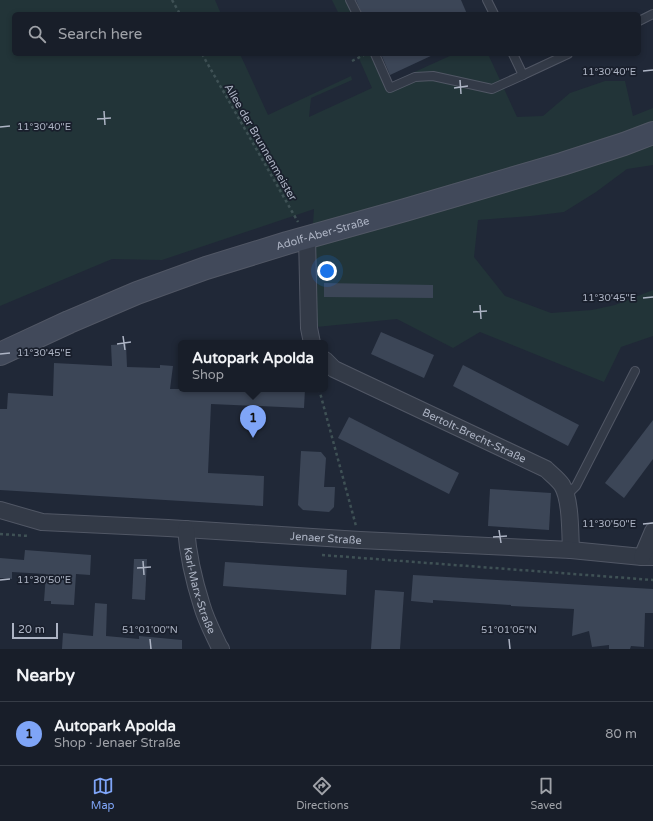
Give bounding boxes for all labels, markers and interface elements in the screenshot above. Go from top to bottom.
search box [12,12,641,56]
icon: search [26,23,48,45]
text: Search here [58,25,142,43]
text: 11°30'40"E [582,66,636,78]
street label: Allee der Brunnenmeister [222,81,300,204]
text: 11°30'40"E [17,121,71,133]
street label: Adolf-Aber-Straße [274,214,371,253]
your location [317,261,337,281]
text: 11°30'45"E [582,292,636,304]
popup [178,340,328,392]
text: 11°30'45"E [17,347,71,359]
text: Autopark Apolda [192,349,314,367]
text: Shop [192,367,224,383]
pin: 1 [240,405,266,438]
street label: Bertolt-Brecht-Straße [420,406,528,466]
text: 11°30'50"E [582,518,636,530]
street label: Jenaer Straße [290,530,362,547]
street label: Karl-Marx-Straße [181,546,218,636]
text: 11°30'50"E [17,574,71,586]
scale bar [12,621,58,640]
text: 20 m [18,623,45,636]
text: 51°01'00"N [122,624,178,636]
text: 51°01'05"N [481,624,537,636]
text: Nearby [16,665,75,686]
text: Autopark Apolda [54,717,176,735]
text: 1 [25,726,33,742]
text: 80 m [605,726,637,742]
text: Shop · Jenaer Straße [54,735,181,751]
tab: Map [91,775,115,812]
tab: Directions [296,775,349,812]
tab: Saved [530,775,562,812]

